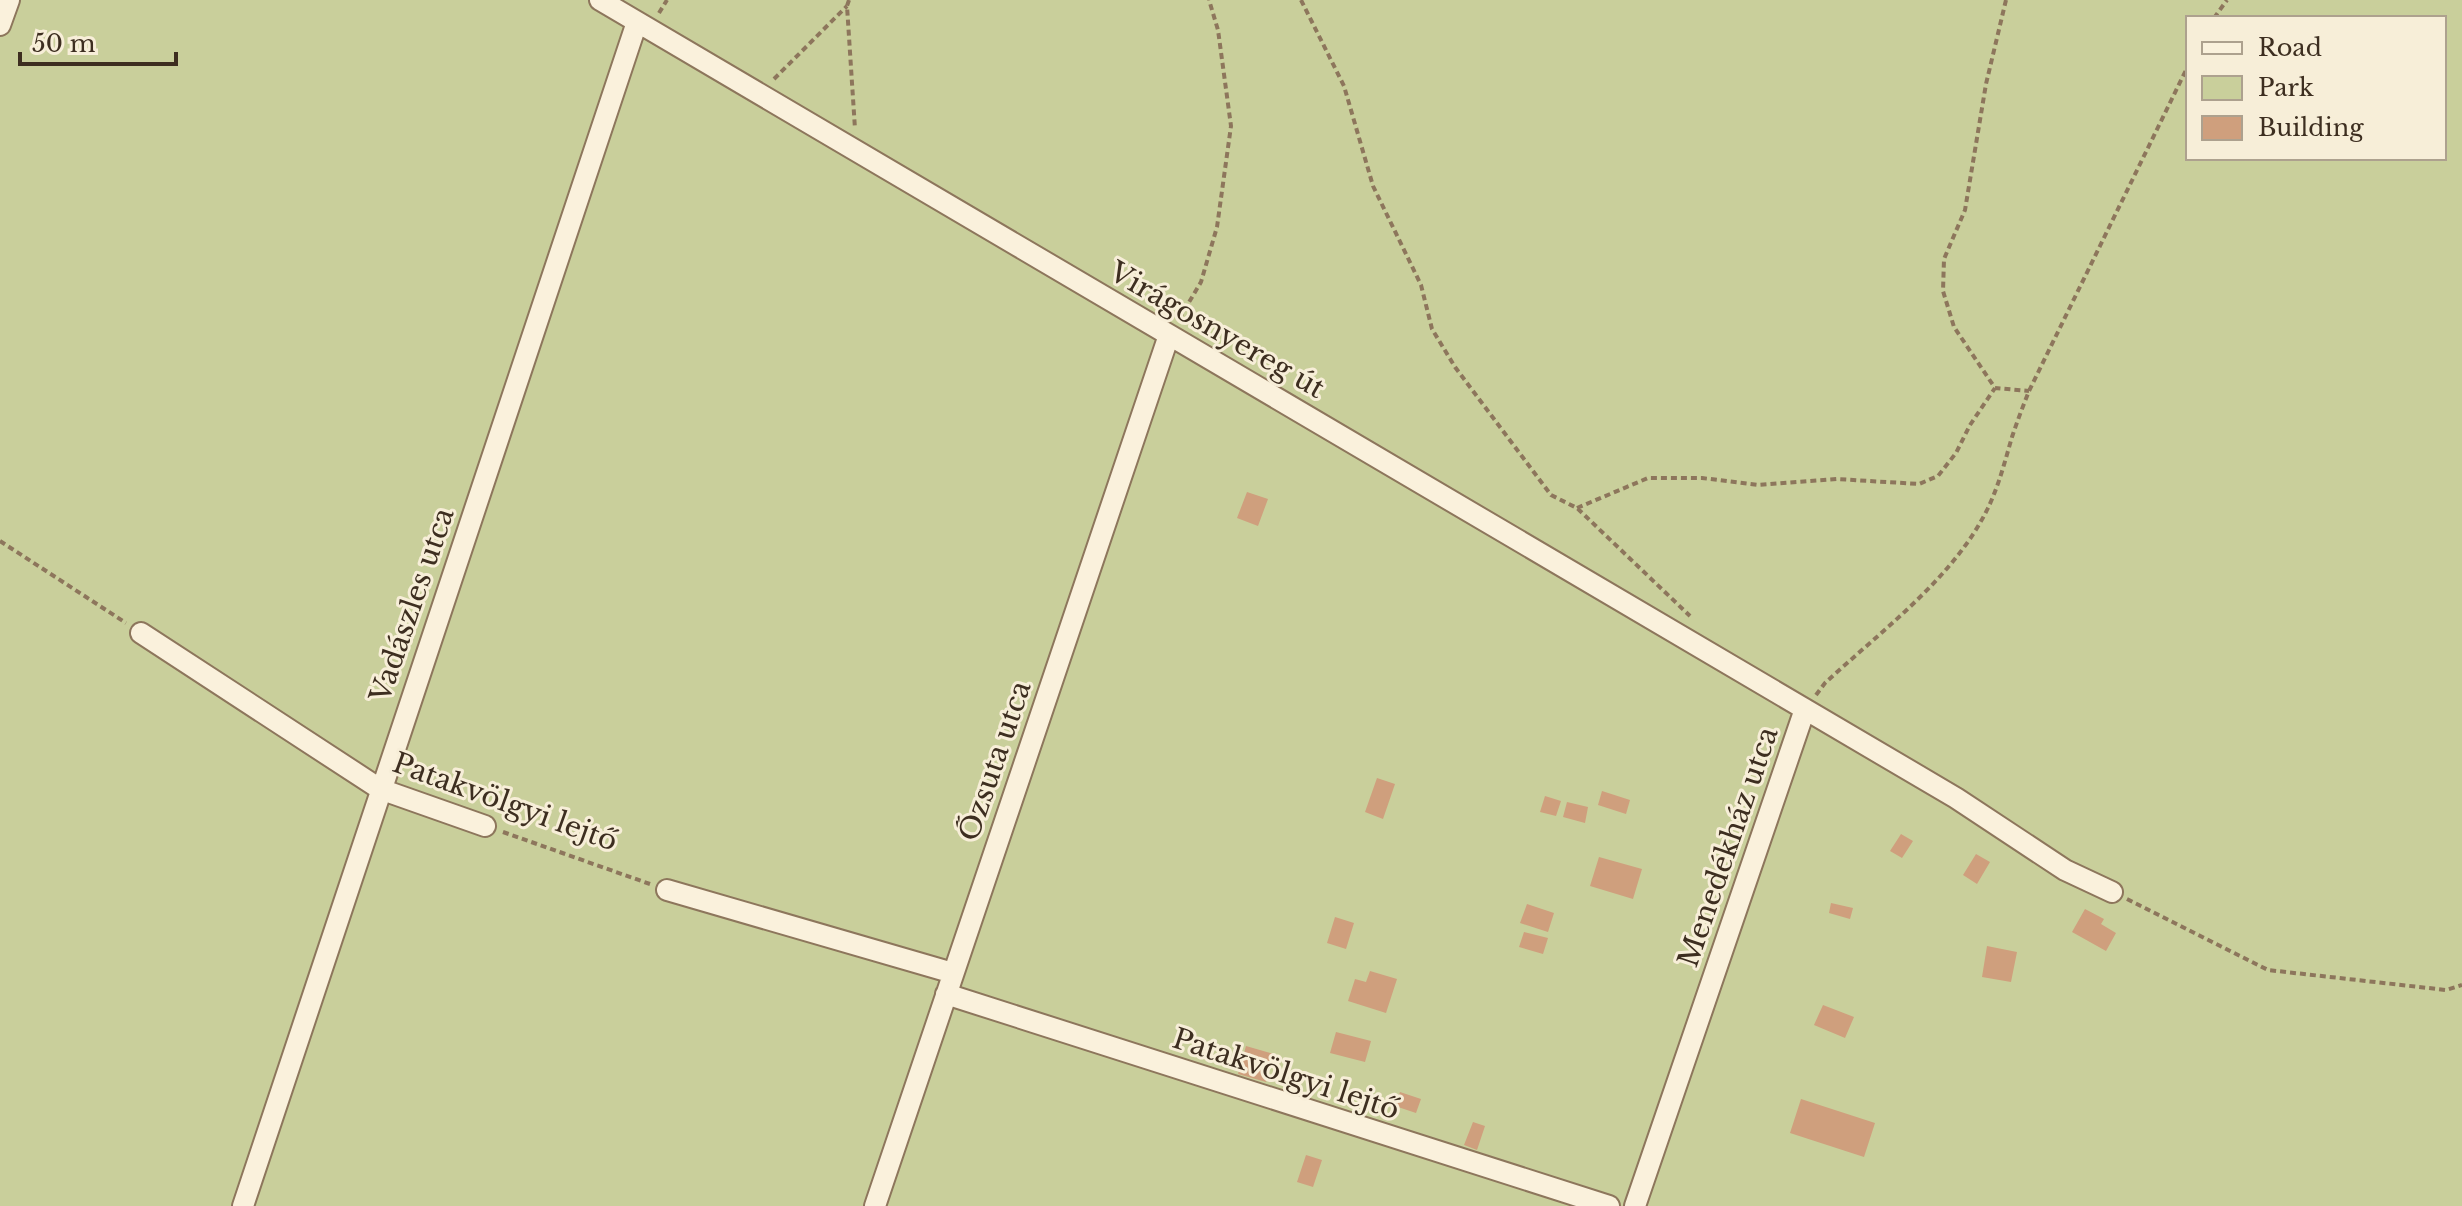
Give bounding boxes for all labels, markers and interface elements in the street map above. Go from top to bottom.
scale bar [20,16,176,66]
legend [2186,16,2446,160]
text: 50 m [32,29,96,58]
text: Road [2258,33,2322,62]
text: Park [2258,73,2314,102]
text: Building [2258,113,2364,142]
street label: Virágosnyereg út [1102,254,1331,406]
street label: Vadászles utca [362,503,462,708]
street label: Őzsuta utca [951,676,1039,846]
street label: Menedékház utca [1670,722,1786,972]
street label: Patakvölgyi lejtő [388,745,622,859]
street label: Patakvölgyi lejtő [1168,1021,1404,1127]

